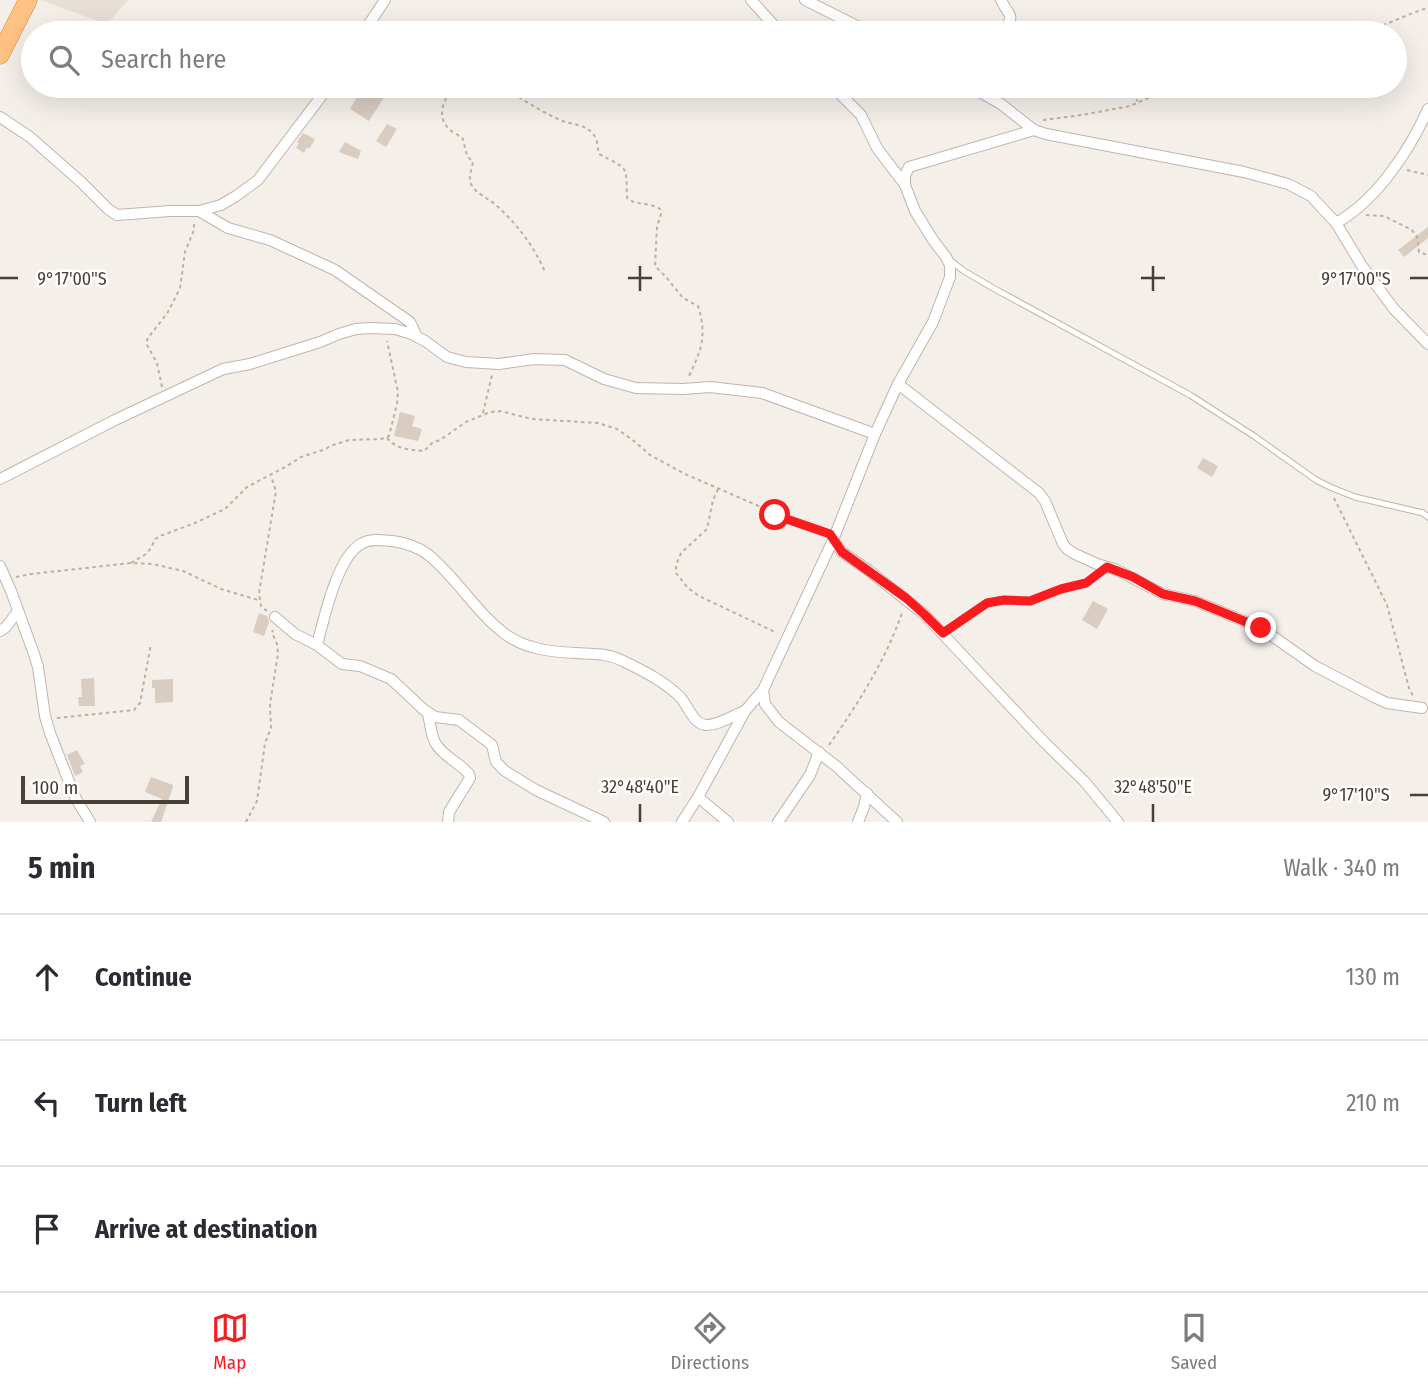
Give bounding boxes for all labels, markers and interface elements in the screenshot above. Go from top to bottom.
search box [21,21,1407,98]
icon: search [45,41,83,79]
text: Search here [101,44,226,75]
text: 9°17'00"S [37,268,107,290]
text: 9°17'00"S [1321,268,1391,290]
route start [759,499,790,530]
route end [1245,612,1276,643]
scale bar [21,773,189,805]
text: 100 m [32,776,78,799]
text: 32°48'40"E [601,776,679,798]
text: 32°48'50"E [1114,776,1192,798]
text: 9°17'10"S [1322,784,1390,806]
text: 5 min [28,850,95,886]
text: Walk · 340 m [1283,854,1400,882]
icon: ahead [28,958,66,996]
text: Continue [95,962,192,993]
text: 130 m [1346,963,1400,991]
icon: left [28,1084,66,1122]
text: Turn left [95,1088,187,1119]
text: 210 m [1346,1089,1400,1117]
icon: arrive [28,1210,66,1248]
text: Arrive at destination [95,1214,318,1245]
tab: Map [211,1309,249,1374]
tab: Directions [671,1309,749,1374]
tab: Saved [1171,1309,1217,1374]

